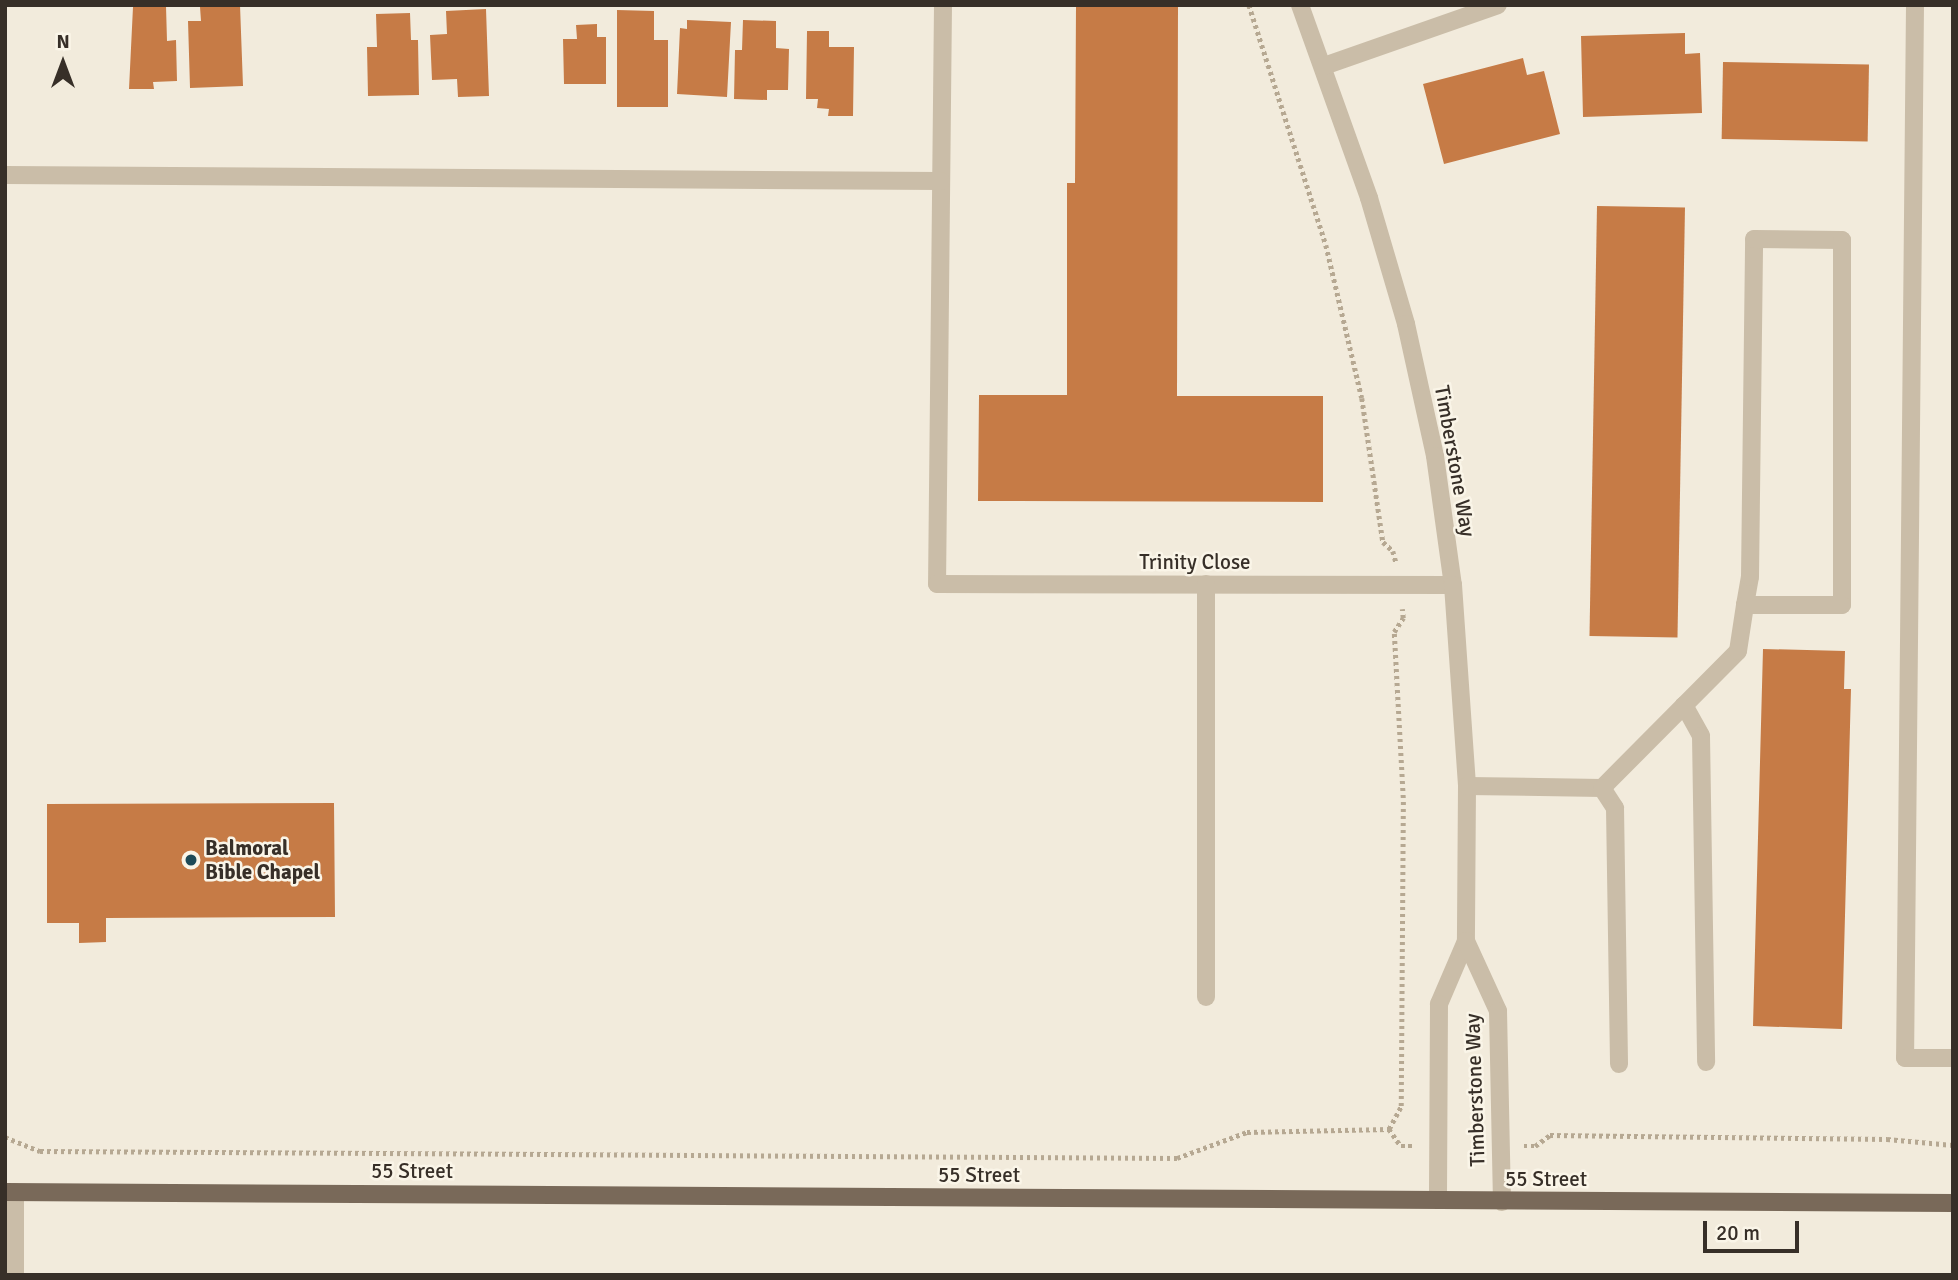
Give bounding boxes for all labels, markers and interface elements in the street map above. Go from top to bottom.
north arrow [28,28,98,98]
text: N [56,30,70,54]
street label: Timberstone Way [1429,383,1481,539]
street label: Trinity Close [1139,549,1251,575]
place label: Balmoral Bible Chapel [205,835,320,885]
marker: Balmoral Bible Chapel [183,852,199,868]
street label: Timberstone Way [1460,1013,1490,1167]
street label: 55 Street [371,1158,453,1184]
street label: 55 Street [938,1162,1020,1188]
street label: 55 Street [1505,1166,1587,1192]
scale bar [1706,1206,1802,1250]
text: 20 m [1716,1220,1760,1246]

